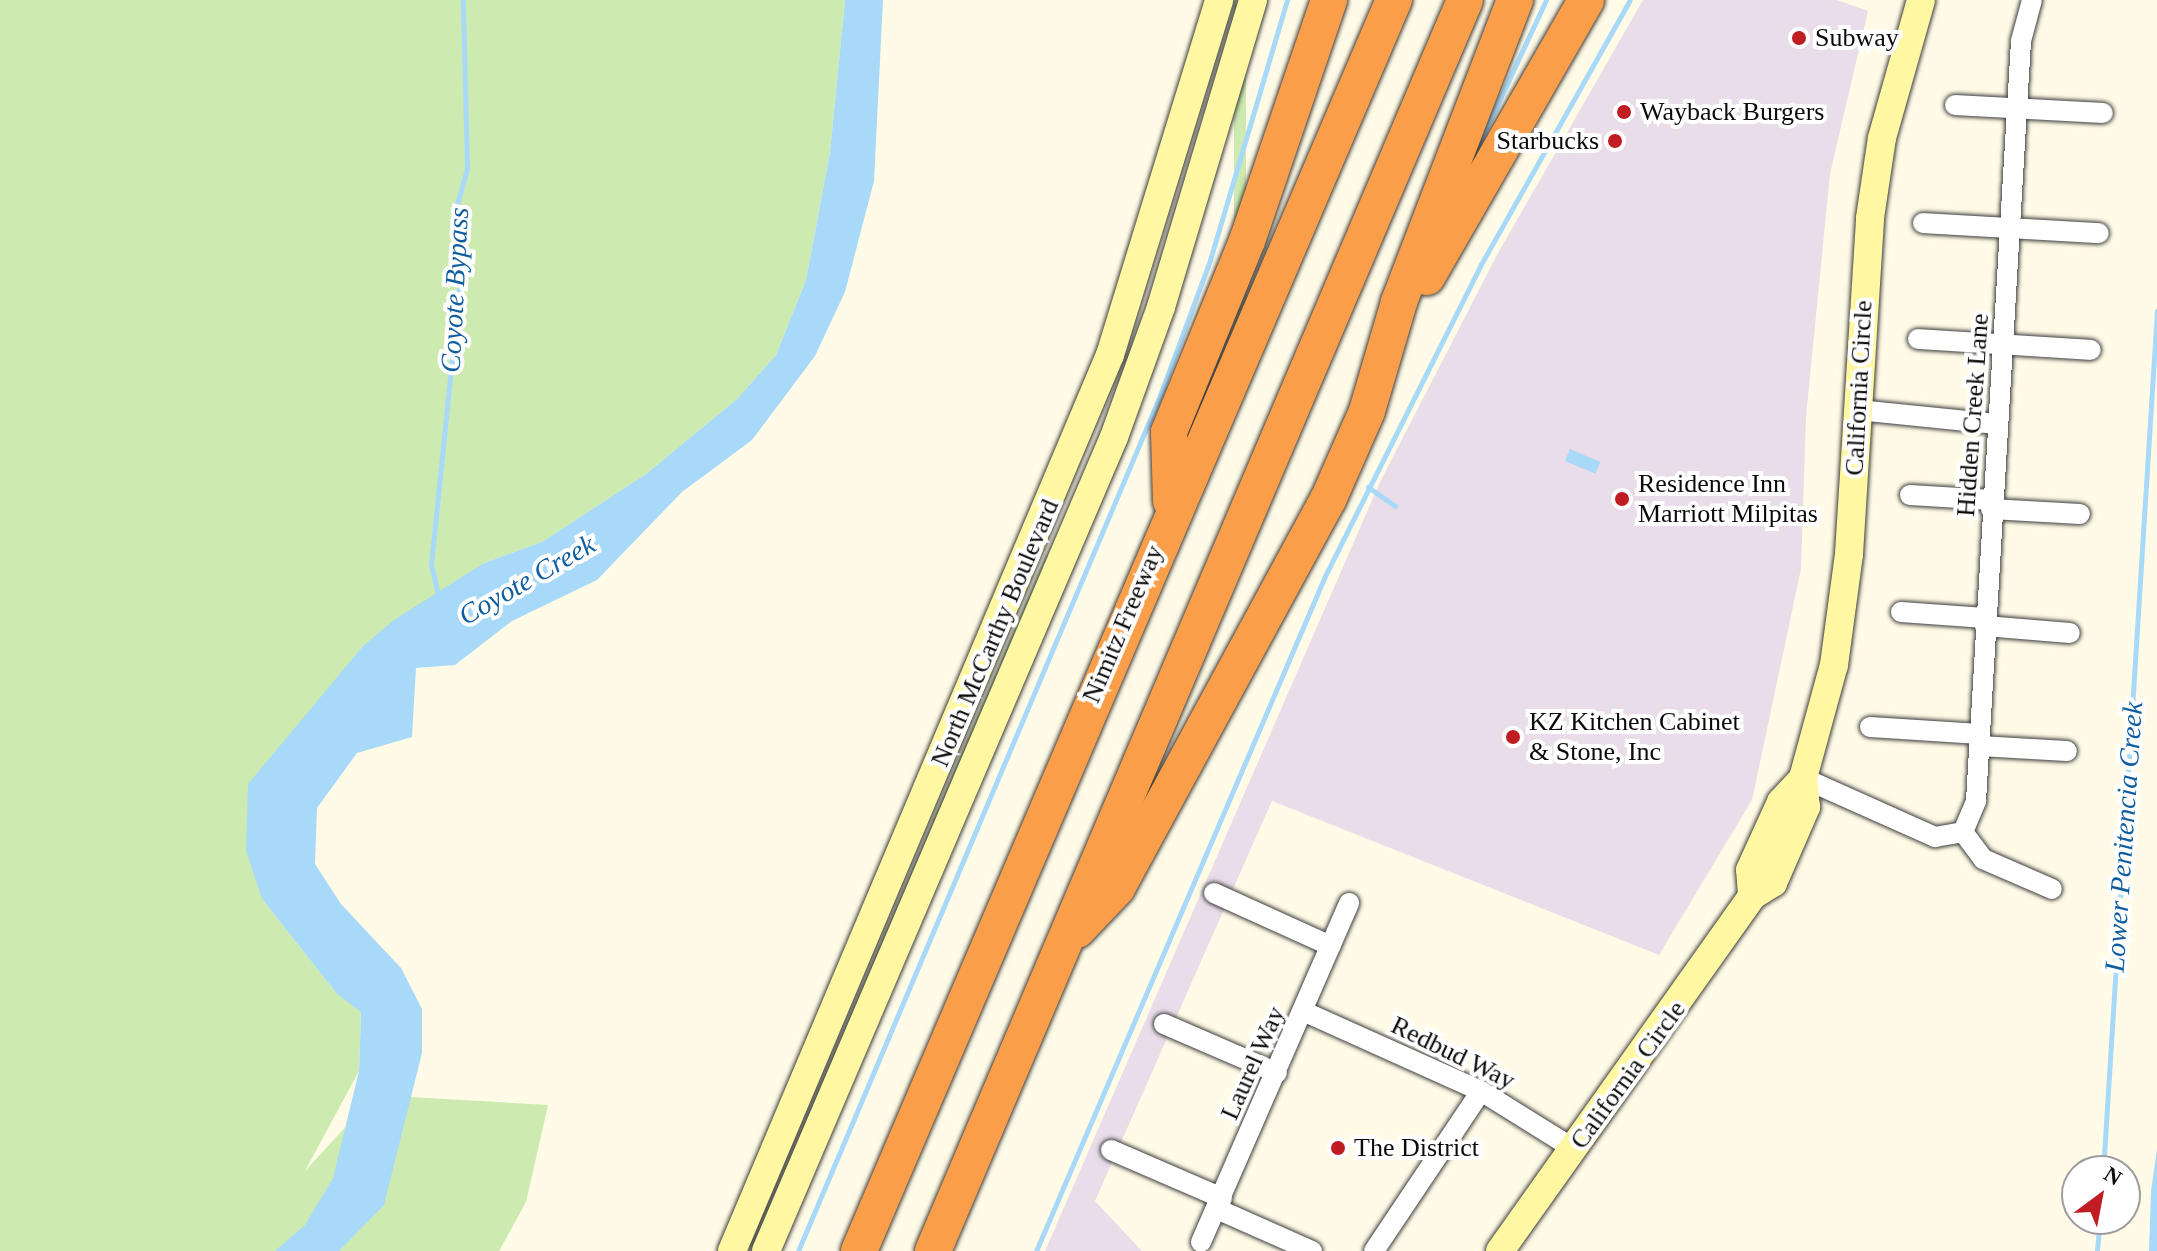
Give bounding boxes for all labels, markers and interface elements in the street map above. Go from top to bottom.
place label: Subway [1815,22,1899,54]
marker: Subway [1790,29,1808,47]
place label: Wayback Burgers [1640,96,1824,128]
marker: Wayback Burgers [1615,103,1633,121]
place label: Starbucks [1496,125,1599,157]
marker: Starbucks [1606,132,1624,150]
water label: Coyote Bypass [434,206,476,374]
street label: California Circle [1839,300,1879,476]
street label: Hidden Creek Lane [1950,312,1996,518]
place label: Residence Inn Marriott Milpitas [1638,468,1818,530]
marker: Residence Inn Marriott Milpitas [1613,490,1631,508]
street label: North McCarthy Boulevard [924,495,1066,771]
water label: Coyote Creek [453,527,601,633]
street label: Nimitz Freeway [1076,540,1170,708]
water label: Lower Penitencia Creek [2098,701,2150,973]
place label: KZ Kitchen Cabinet & Stone, Inc [1529,706,1740,768]
marker: KZ Kitchen Cabinet & Stone, Inc [1504,728,1522,746]
street label: California Circle [1564,995,1692,1155]
street label: Laurel Way [1214,1001,1292,1125]
street label: Redbud Way [1386,1010,1520,1096]
place label: The District [1354,1132,1479,1164]
marker: The District [1329,1139,1347,1157]
north arrow [2061,1155,2141,1235]
text: N [2100,1161,2126,1191]

